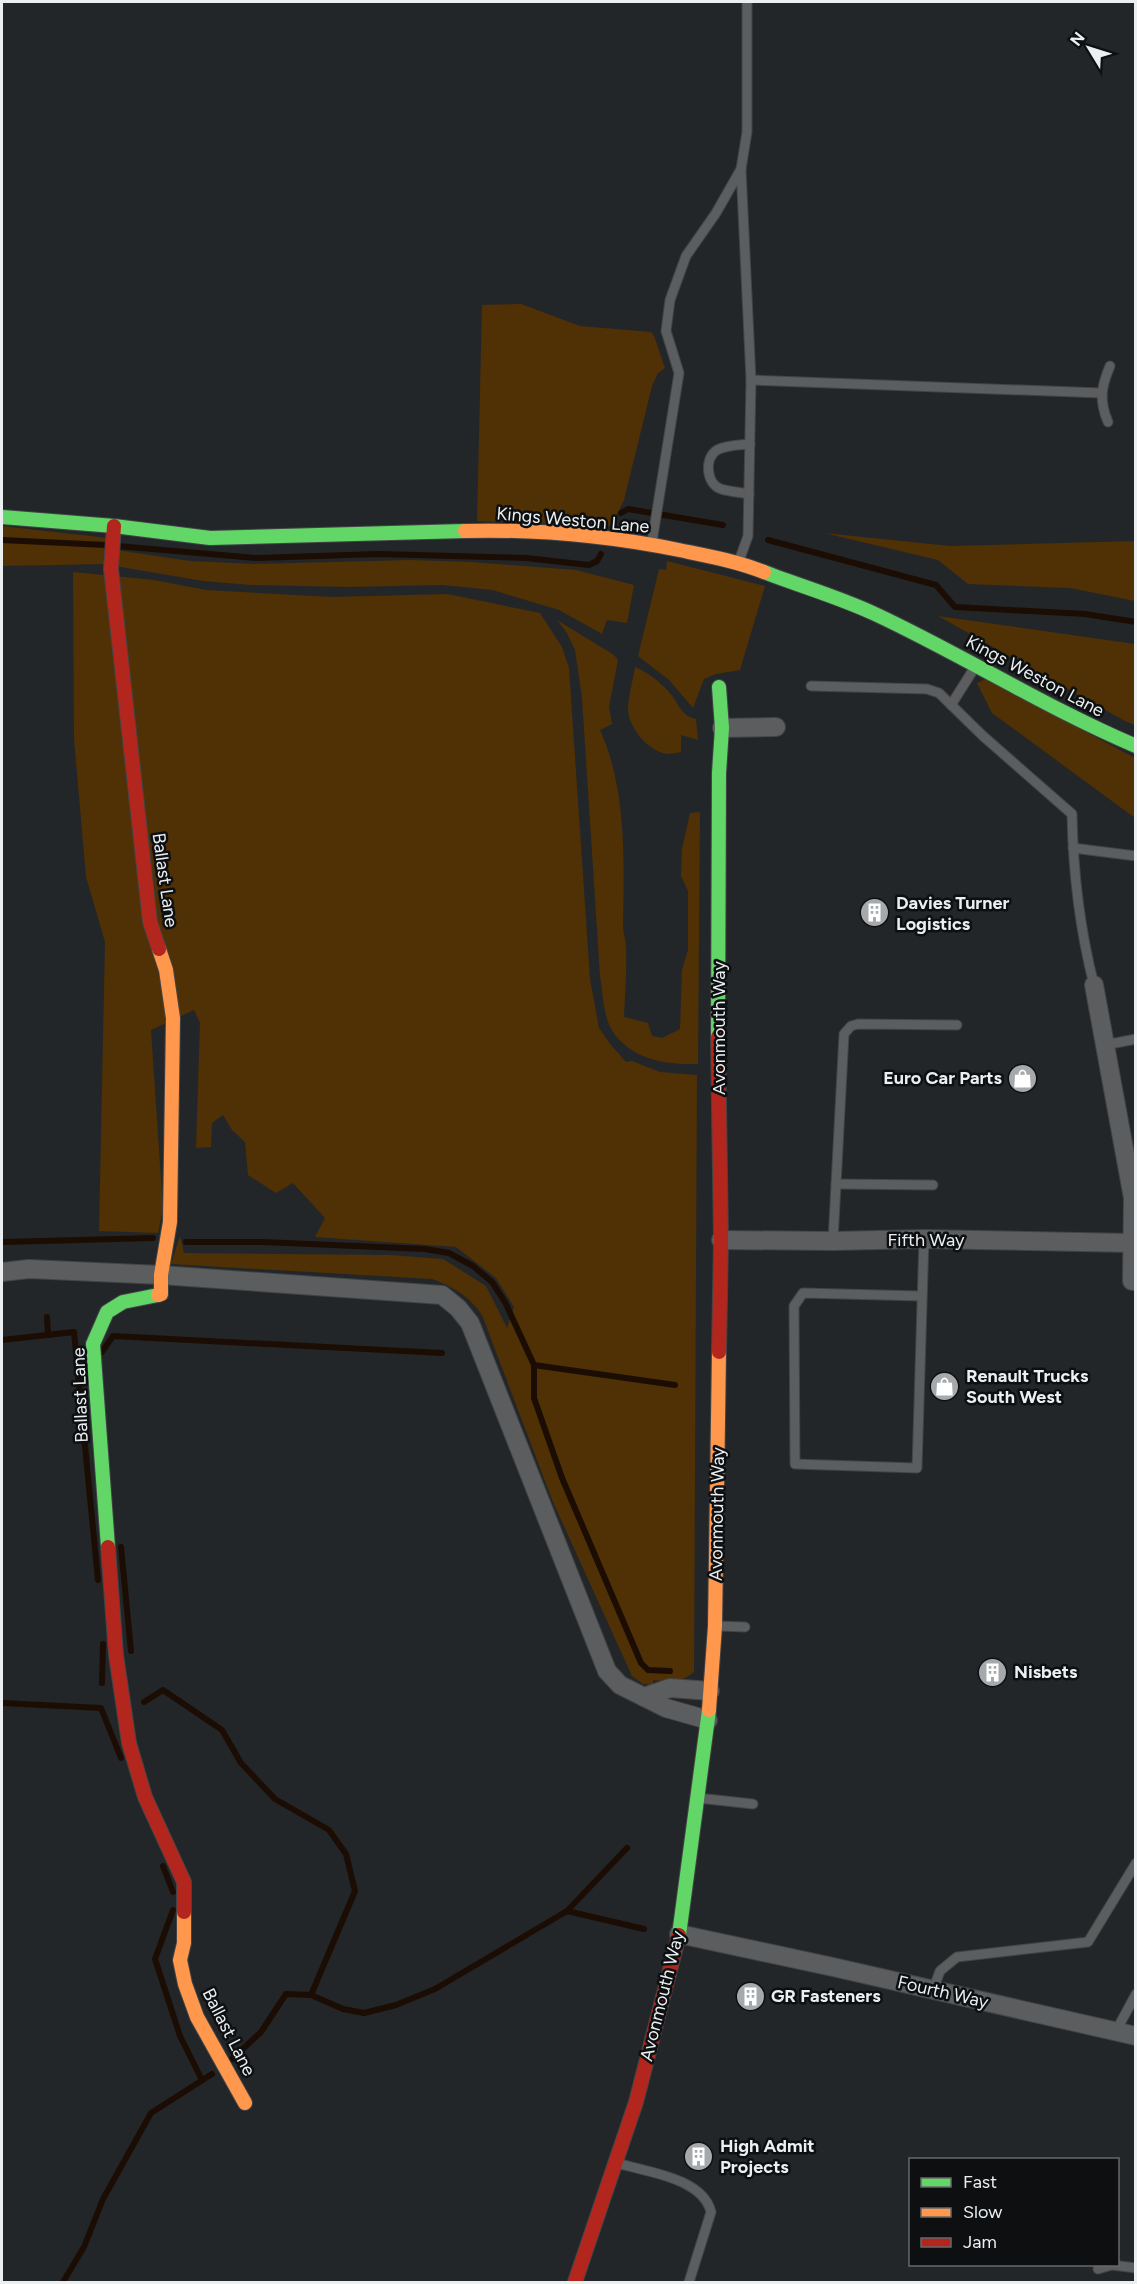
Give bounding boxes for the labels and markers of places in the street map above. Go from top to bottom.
place label: Davies Turner Logistics [896,892,1009,935]
building icon: Davies Turner Logistics [859,897,891,929]
shop icon: Euro Car Parts [1007,1062,1039,1094]
place label: Euro Car Parts [883,1067,1003,1089]
place label: Renault Trucks South West [966,1365,1089,1408]
shop icon: Renault Trucks South West [929,1370,961,1402]
building icon: Nisbets [977,1656,1009,1688]
place label: Nisbets [1014,1661,1078,1683]
building icon: GR Fasteners [734,1980,766,2012]
place label: GR Fasteners [771,1985,881,2007]
place label: High Admit Projects [720,2135,815,2178]
building icon: High Admit Projects [683,2140,715,2172]

